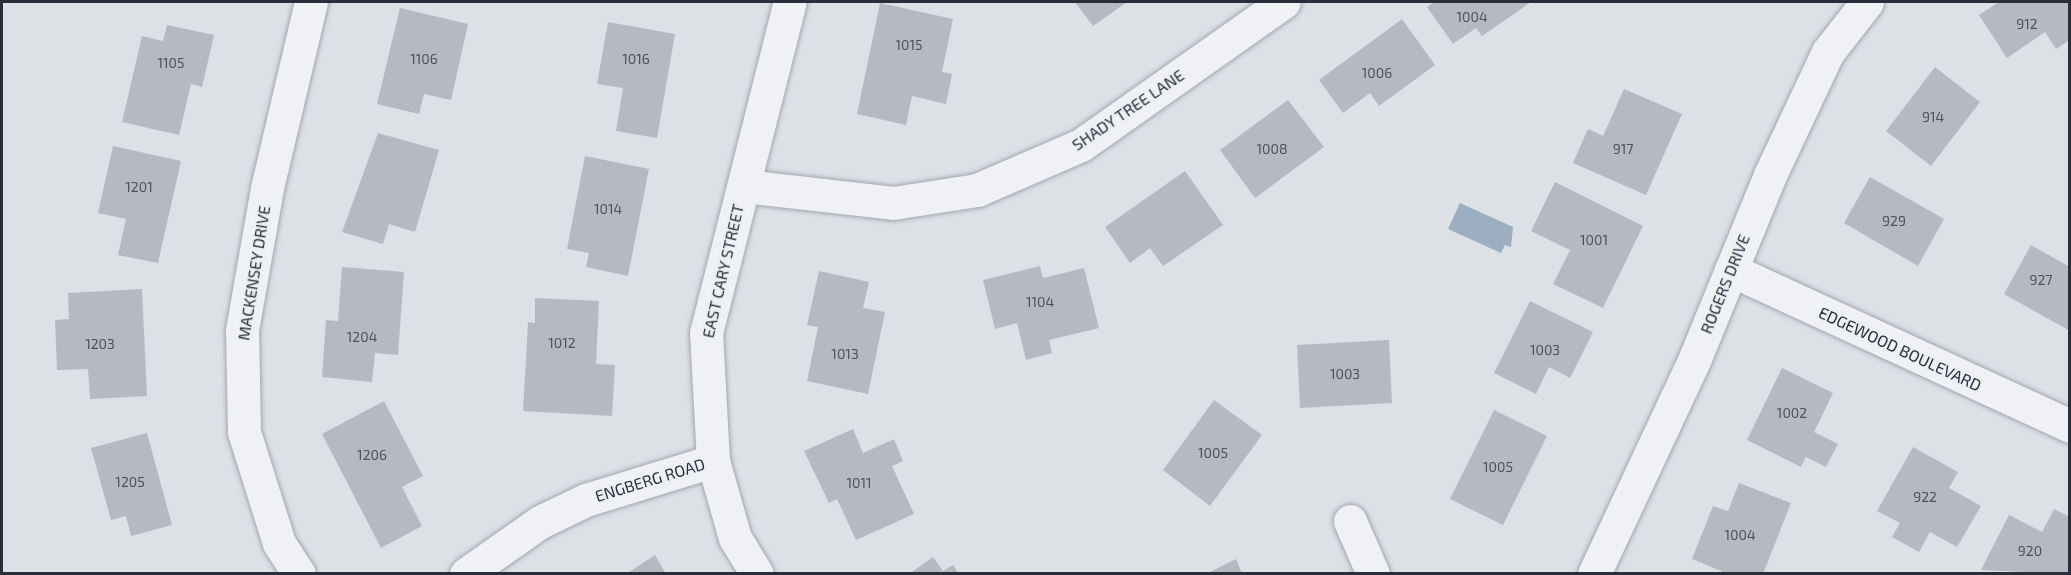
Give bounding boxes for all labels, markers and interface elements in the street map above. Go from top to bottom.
house number: 1004 [1456,9,1488,25]
house number: 912 [2016,16,2038,32]
house number: 1015 [895,37,923,53]
house number: 1106 [410,51,438,67]
house number: 1016 [622,51,650,67]
house number: 1105 [157,55,185,71]
street label: SHADY TREE LANE [1068,65,1188,155]
house number: 1006 [1362,65,1392,81]
house number: 914 [1922,109,1944,125]
house number: 1008 [1257,141,1287,157]
house number: 917 [1613,141,1633,157]
house number: 1201 [125,179,153,195]
house number: 1014 [594,201,622,217]
street label: EAST CARY STREET [698,202,748,340]
street label: MACKENSEY DRIVE [234,204,274,342]
house number: 929 [1882,213,1906,229]
house number: 1001 [1580,232,1608,248]
street label: ROGERS DRIVE [1696,232,1754,336]
house number: 927 [2029,272,2053,288]
house number: 1104 [1026,294,1054,310]
street label: EDGEWOOD BOULEVARD [1816,303,1984,395]
house number: 1204 [347,329,377,345]
house number: 1012 [548,335,576,351]
house number: 1203 [85,336,115,352]
house number: 1003 [1530,342,1560,358]
house number: 1013 [831,346,859,362]
house number: 1003 [1330,366,1360,382]
house number: 1002 [1777,405,1807,421]
house number: 1005 [1198,445,1228,461]
house number: 1206 [357,447,387,463]
street label: ENGBERG ROAD [593,454,707,506]
house number: 1005 [1483,459,1513,475]
house number: 1205 [115,474,145,490]
house number: 1011 [846,475,872,491]
house number: 922 [1913,489,1937,505]
house number: 1004 [1724,527,1756,543]
house number: 920 [2018,543,2042,559]

